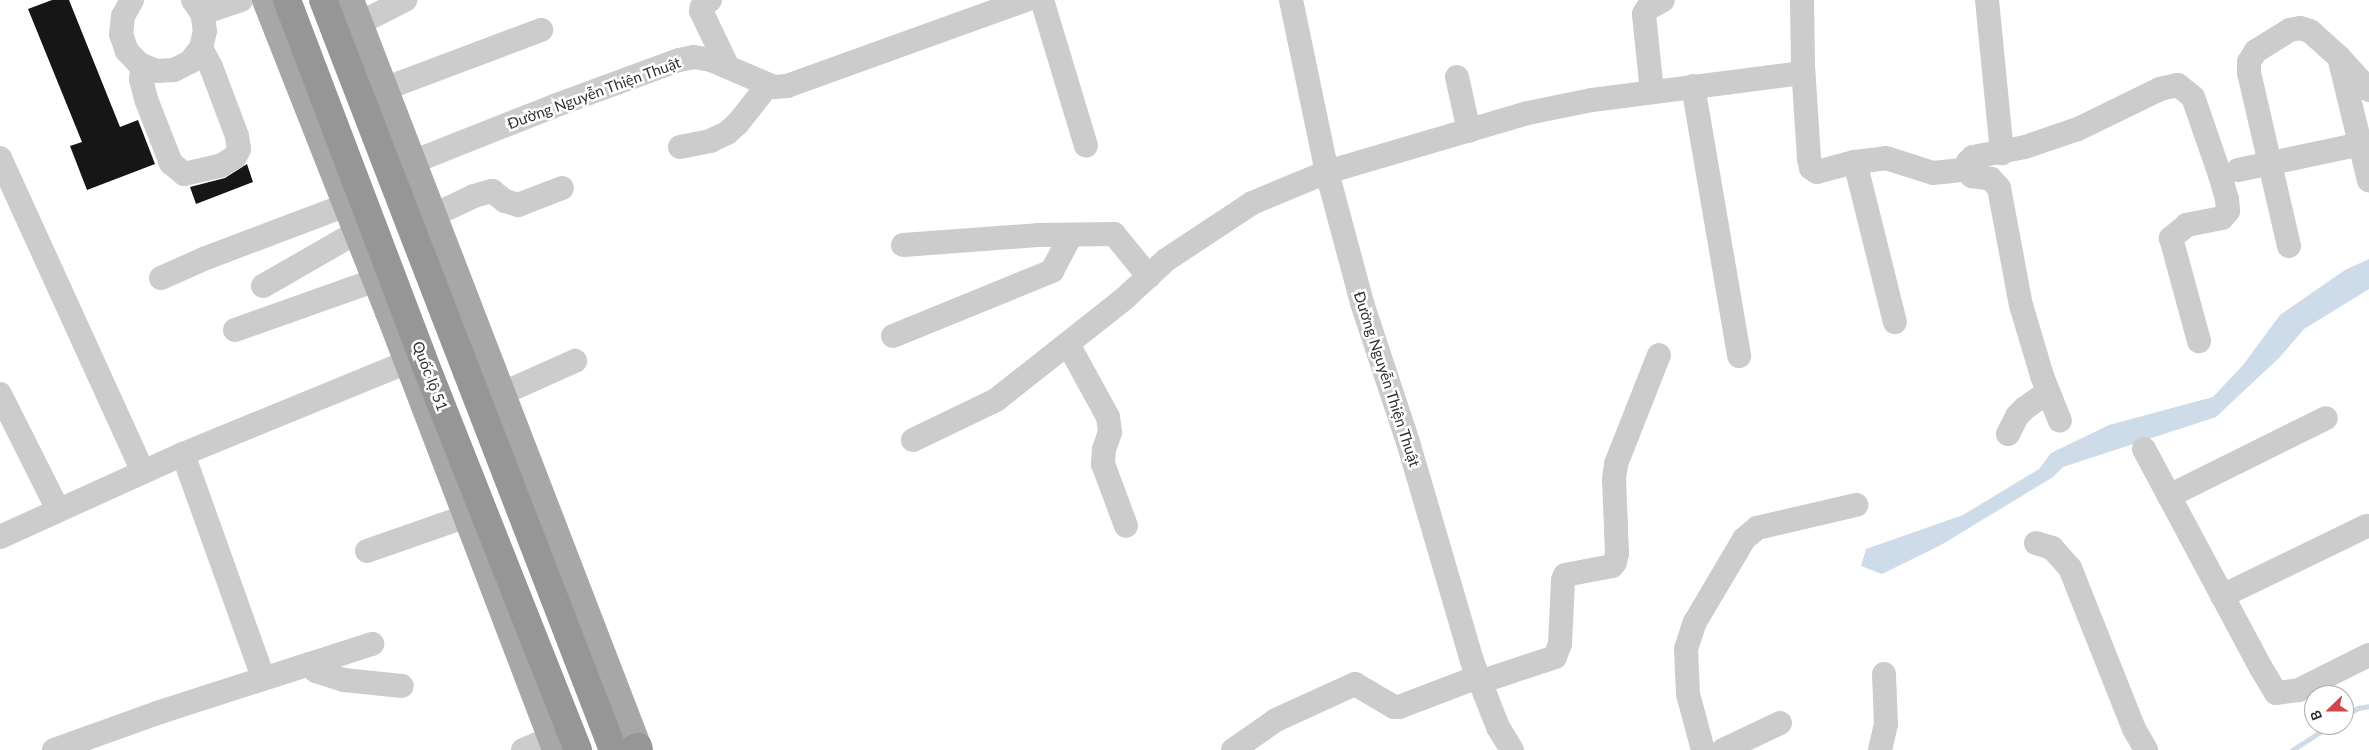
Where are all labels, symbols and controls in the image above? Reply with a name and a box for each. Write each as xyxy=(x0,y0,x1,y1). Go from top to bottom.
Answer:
street label: Đường Nguyễn Thiện Thuật xyxy=(504,53,684,133)
street label: Đường Nguyễn Thiện Thuật xyxy=(1350,289,1424,469)
street label: Quốc lộ 51 xyxy=(409,339,451,413)
north arrow xyxy=(2304,685,2354,735)
text: B xyxy=(2306,708,2325,723)

